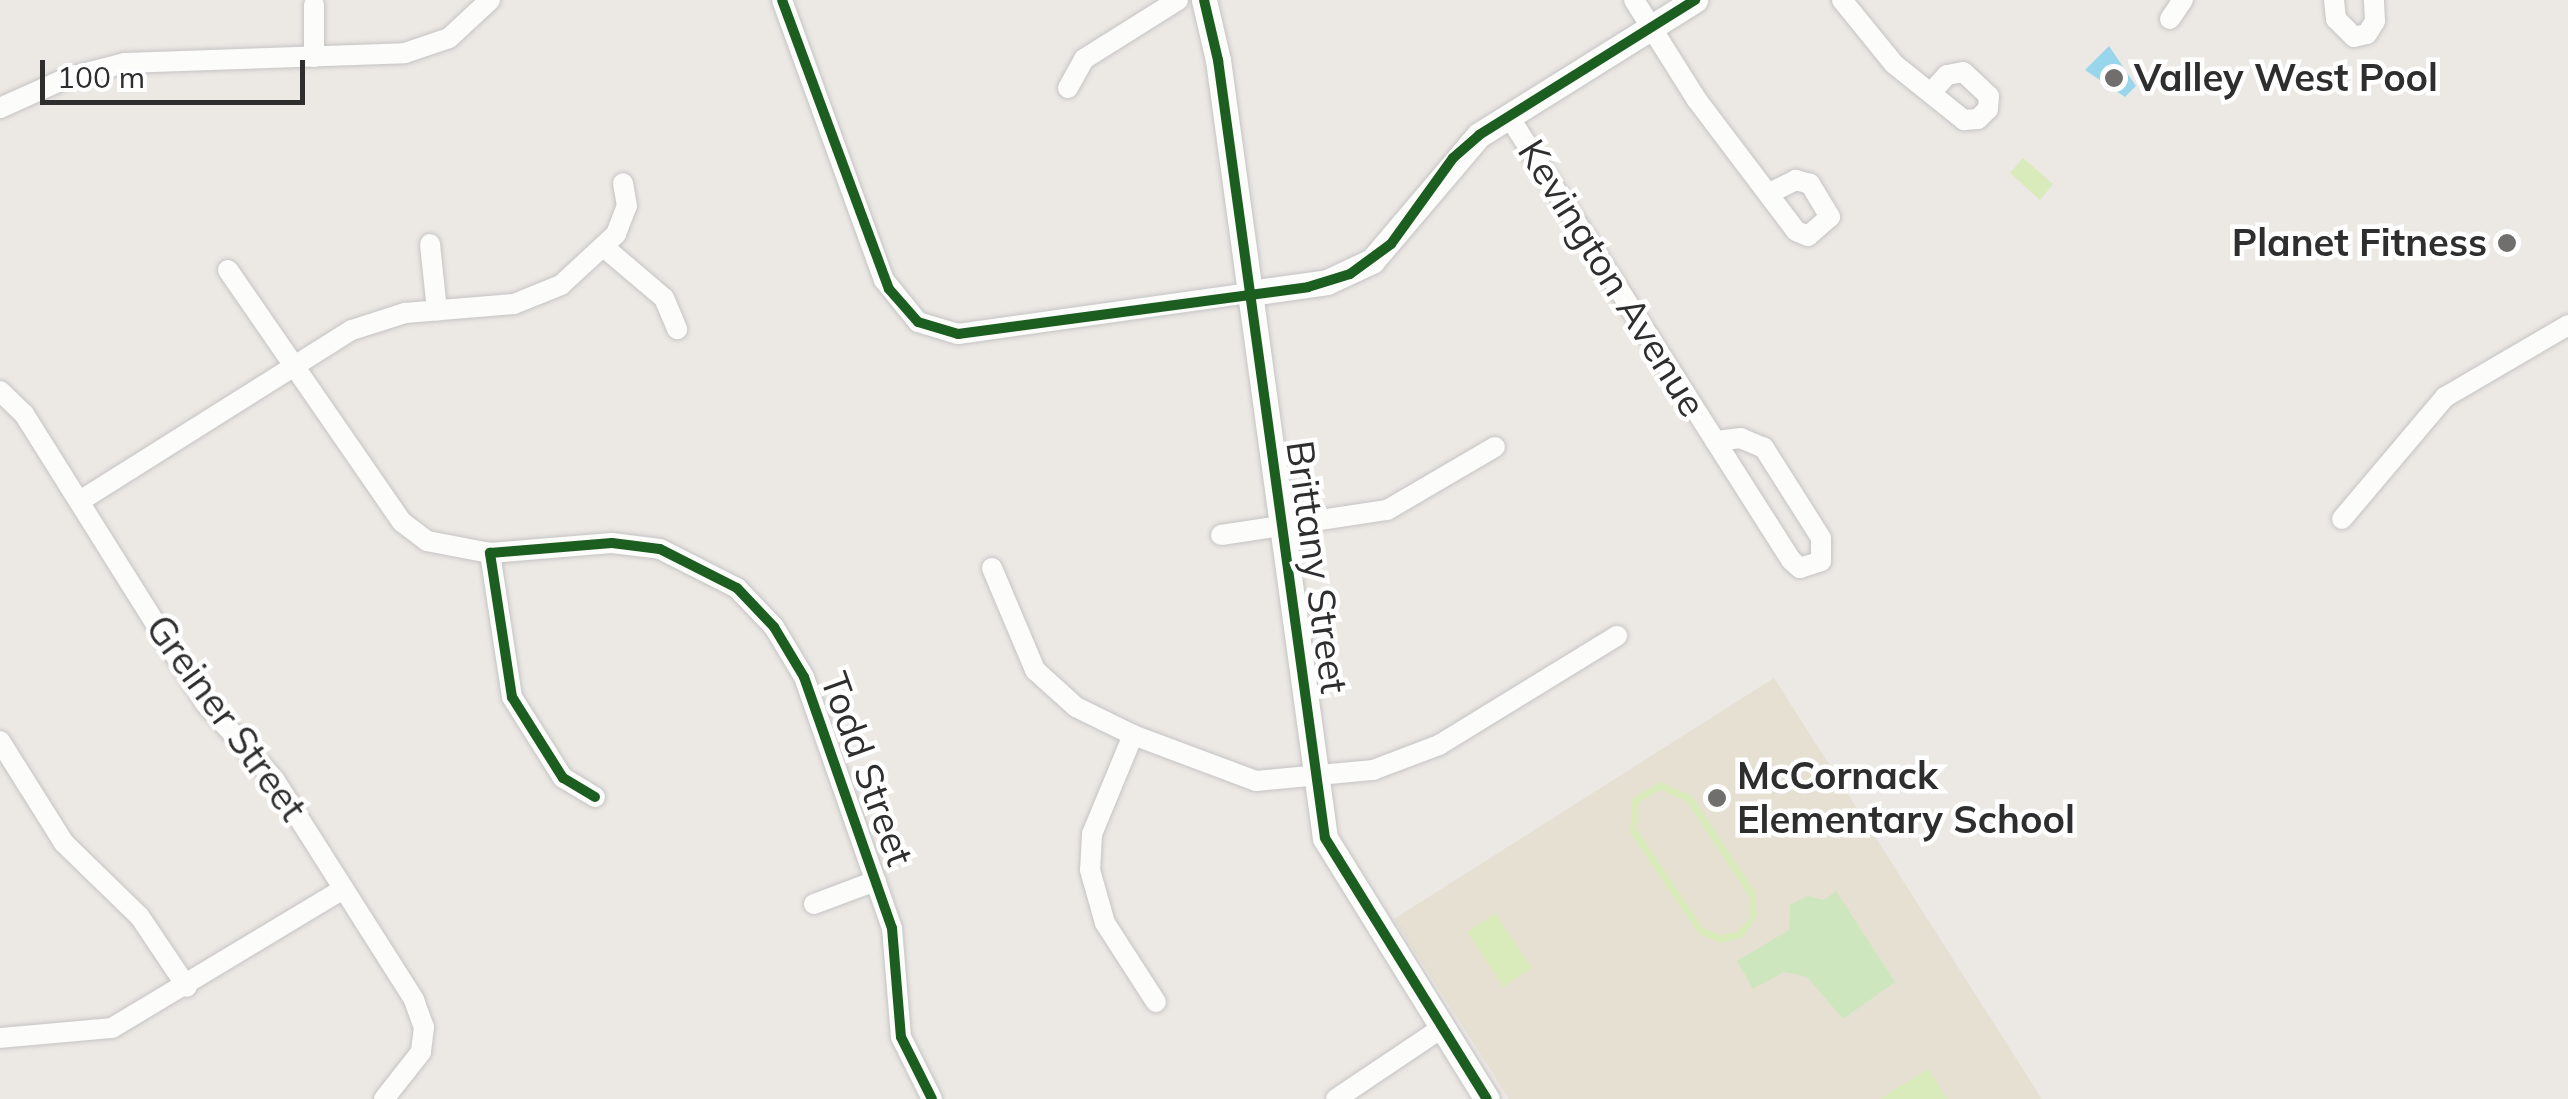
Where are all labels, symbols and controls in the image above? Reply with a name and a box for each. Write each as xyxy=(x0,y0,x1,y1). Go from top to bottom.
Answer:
scale bar xyxy=(45,40,310,102)
place label: Valley West Pool xyxy=(2134,55,2438,101)
text: 100 m xyxy=(57,58,145,96)
marker: Valley West Pool xyxy=(2103,67,2125,89)
street label: Kevington Avenue xyxy=(1508,131,1716,425)
place label: Planet Fitness xyxy=(2232,220,2487,266)
marker: Planet Fitness xyxy=(2496,232,2518,254)
street label: Brittany Street xyxy=(1277,438,1357,696)
street label: Greiner Street xyxy=(136,606,316,830)
street label: Todd Street xyxy=(811,666,923,872)
place label: McCornack Elementary School xyxy=(1737,753,2075,842)
marker: McCornack Elementary School xyxy=(1706,787,1728,809)

